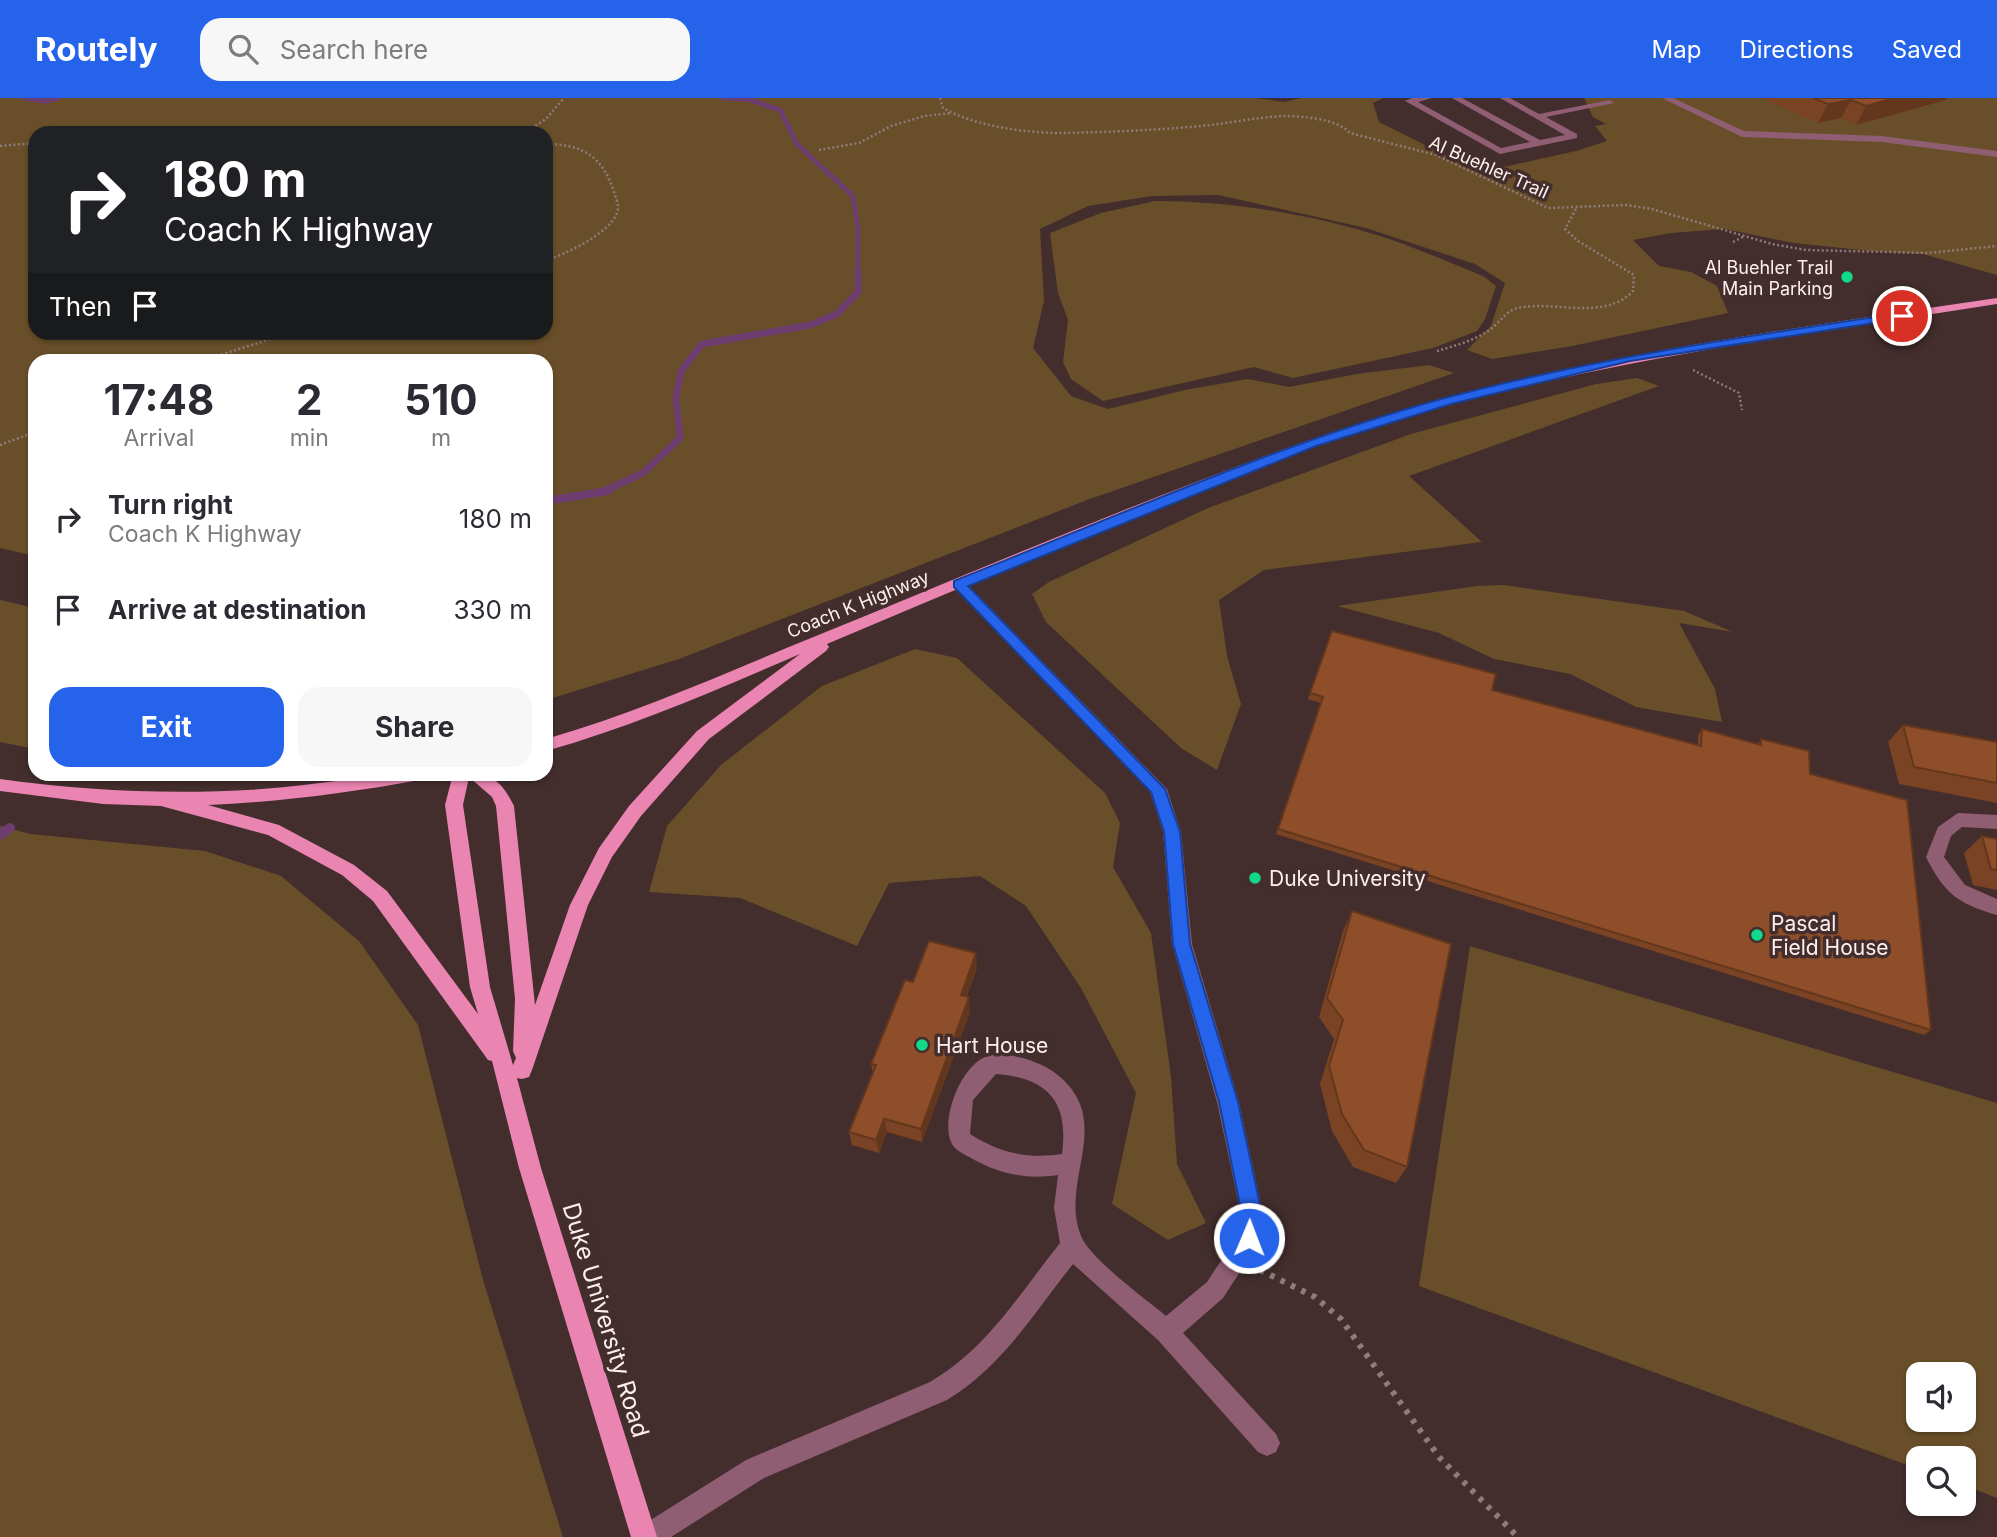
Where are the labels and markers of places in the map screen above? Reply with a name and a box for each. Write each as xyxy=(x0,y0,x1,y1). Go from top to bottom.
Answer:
place label: Al Buehler Trail Main Parking xyxy=(1705,257,1833,299)
marker: Al Buehler Trail Main Parking xyxy=(1839,269,1855,285)
pin xyxy=(1872,286,1932,346)
place label: Duke University xyxy=(1269,866,1426,891)
marker: Duke University xyxy=(1247,870,1263,886)
place label: Pascal Field House xyxy=(1771,911,1889,960)
marker: Pascal Field House xyxy=(1749,927,1765,943)
place label: Hart House xyxy=(936,1033,1048,1058)
marker: Hart House xyxy=(914,1037,930,1053)

